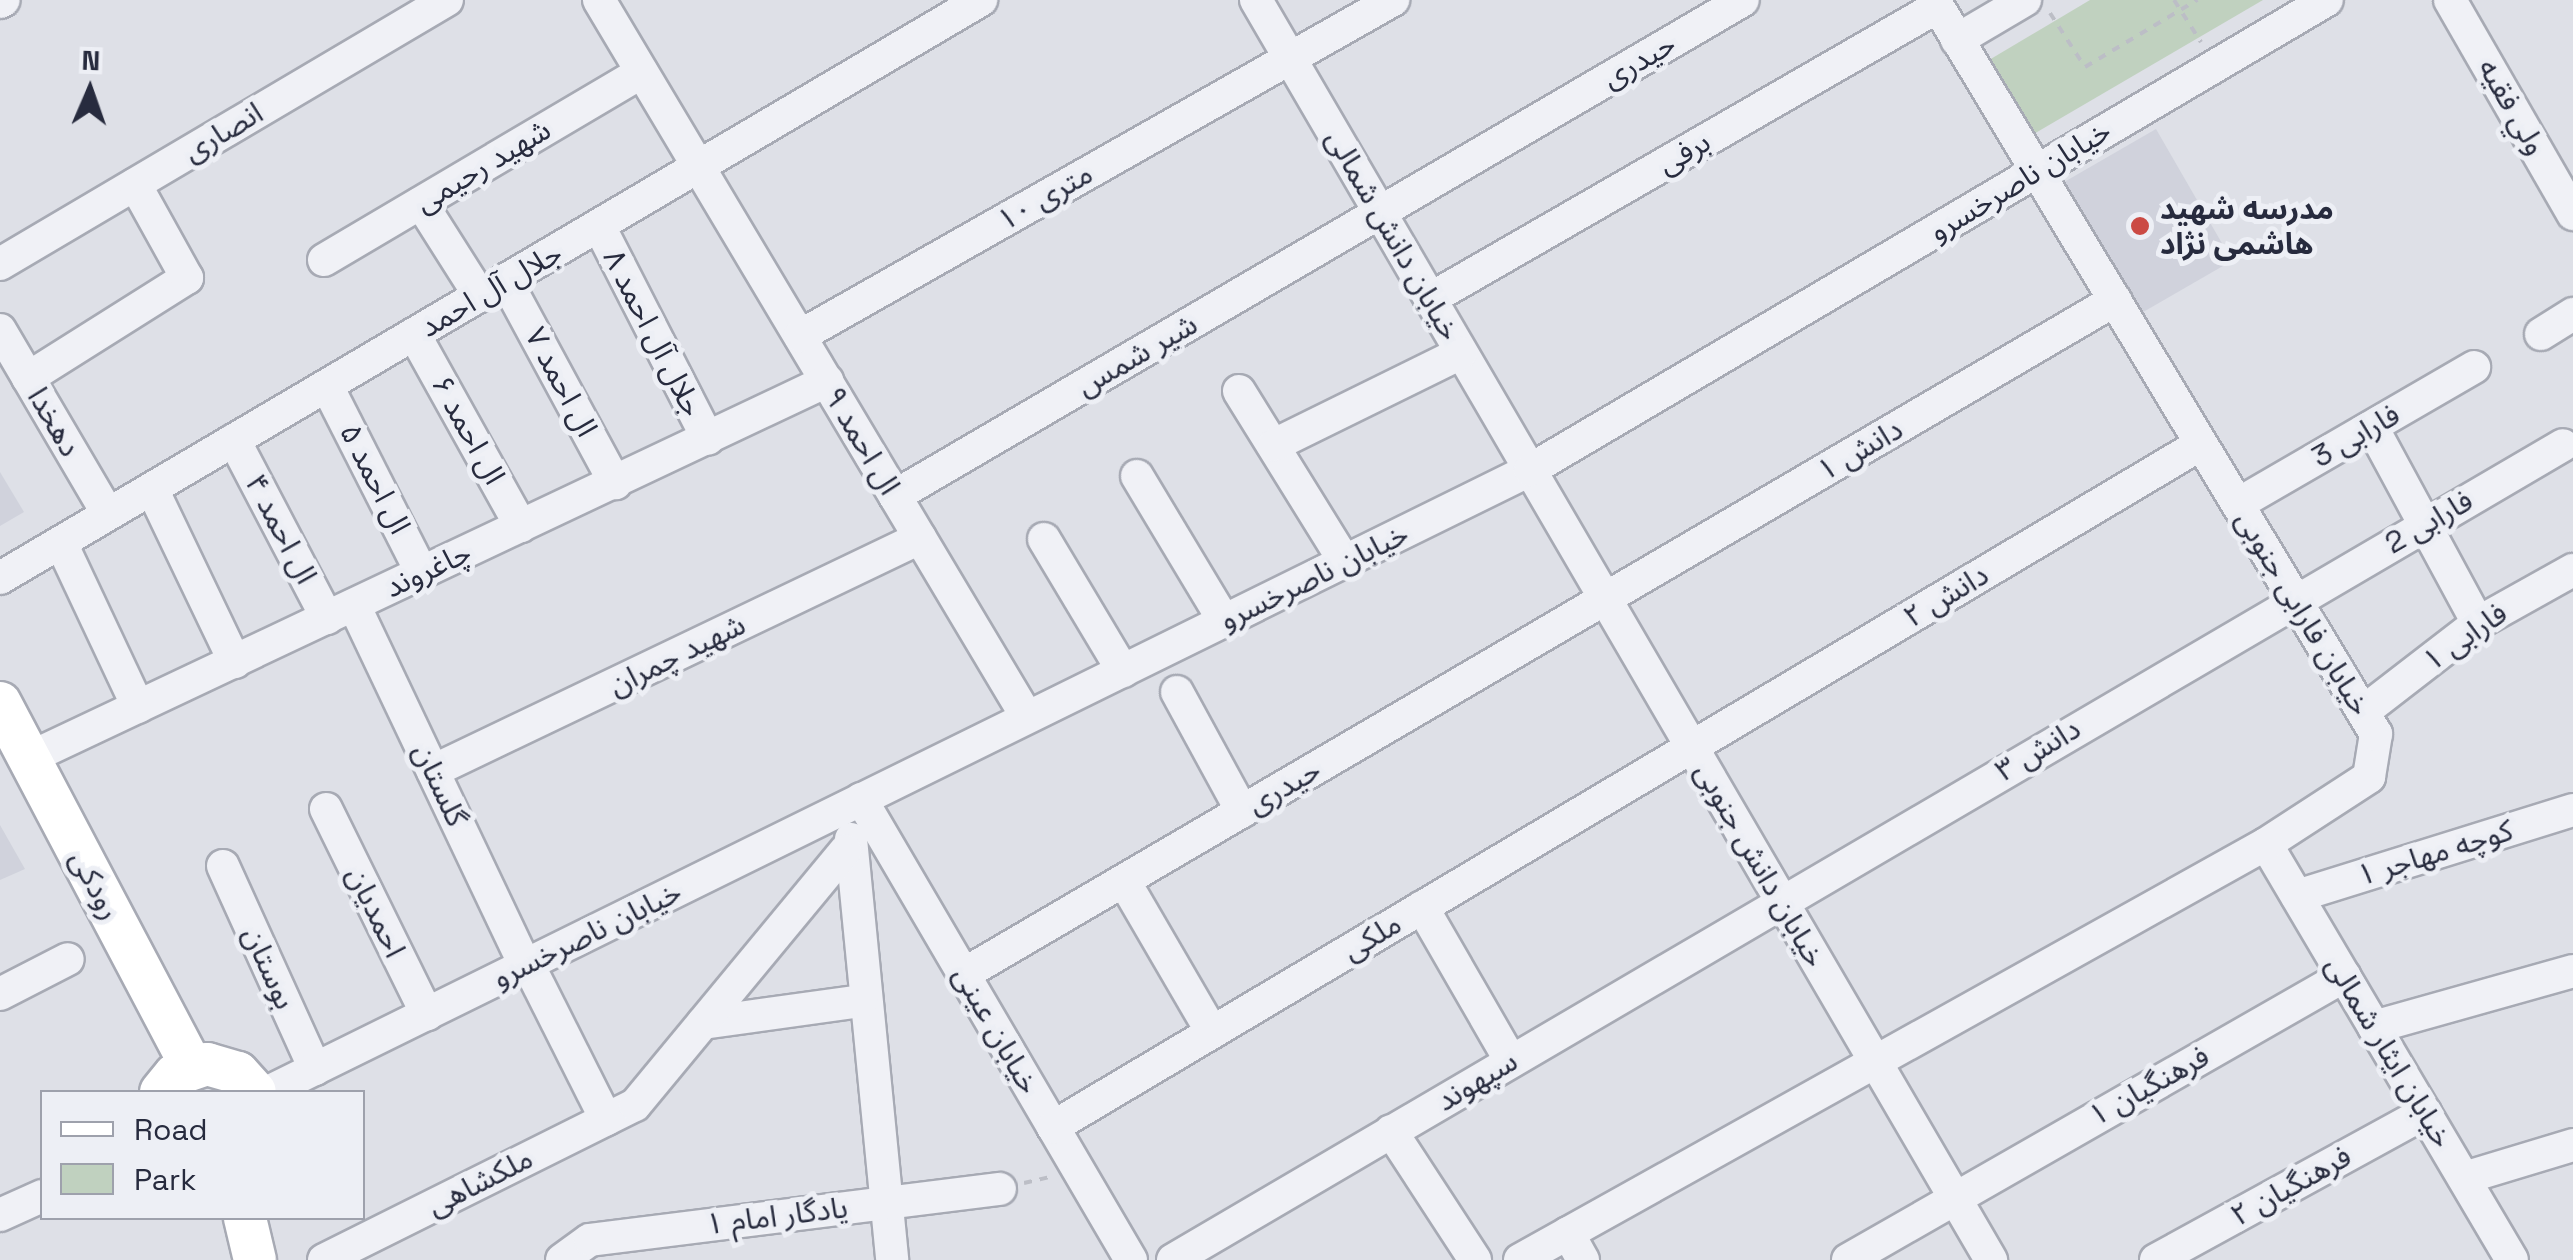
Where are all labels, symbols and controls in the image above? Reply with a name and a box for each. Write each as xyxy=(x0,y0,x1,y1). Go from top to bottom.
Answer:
street label: حیدری xyxy=(1596,26,1682,96)
north arrow xyxy=(40,40,140,140)
text: N xyxy=(81,42,101,78)
street label: ولي فقيه xyxy=(2470,53,2554,161)
street label: انصاری xyxy=(177,94,269,170)
street label: شهید رحیمی xyxy=(409,112,557,220)
street label: خیابان ناصرخسرو xyxy=(1923,113,2117,249)
street label: خیابان دانش شمالی xyxy=(1318,123,1468,347)
street label: برفی xyxy=(1651,124,1717,182)
street label: ۱۰ متری xyxy=(991,155,1099,239)
place label: مدرسه شهید ه‍اشمی نژاد xyxy=(2160,191,2334,262)
marker: مدرسه شهید ه‍اشمی نژاد xyxy=(2129,215,2151,237)
street label: جلال آل احمد xyxy=(414,235,568,345)
street label: جلال آل احمد ۸ xyxy=(595,243,711,423)
street label: شیر شمس xyxy=(1070,306,1204,404)
street label: ال احمد ۷ xyxy=(517,321,605,443)
street label: ال احمد ۶ xyxy=(423,369,513,491)
street label: دهخدا xyxy=(20,381,88,463)
street label: ال احمد ۹ xyxy=(816,381,908,501)
street label: فارابی 3 xyxy=(2306,397,2406,475)
street label: دانش ۱ xyxy=(1811,411,1909,489)
street label: ال احمد ۵ xyxy=(332,418,418,540)
street label: ال احمد ۴ xyxy=(237,468,325,590)
street label: فارابی 2 xyxy=(2379,483,2479,561)
street label: خیابان فارابی جنوبی xyxy=(2228,504,2378,722)
street label: خیابان ناصرخسرو xyxy=(1214,516,1414,638)
street label: چاغروند xyxy=(379,534,477,606)
street label: دانش ۲ xyxy=(1897,557,1995,635)
street label: فارابی ۱ xyxy=(2416,595,2514,679)
street label: شهید چمران xyxy=(603,607,751,703)
street label: دانش ۳ xyxy=(1989,711,2087,789)
street label: گلستان xyxy=(405,738,475,832)
street label: حیدری xyxy=(1241,752,1327,822)
street label: خیابان دانش جنوبی xyxy=(1687,756,1833,974)
street label: کوچه مهاجر ۱ xyxy=(2353,812,2517,894)
street label: رودکی xyxy=(62,844,128,926)
street label: احمدیان xyxy=(339,861,413,963)
street label: خیابان ناصرخسرو xyxy=(487,874,687,996)
street label: ملکی xyxy=(1336,906,1408,968)
street label: بوستان xyxy=(235,921,303,1015)
street label: خیابان ایثار شمالی xyxy=(2318,950,2460,1154)
street label: خیابان عینی xyxy=(945,960,1047,1100)
street label: فرهنگیان ۱ xyxy=(2082,1038,2216,1134)
street label: سپهوند xyxy=(1430,1043,1524,1119)
legend xyxy=(40,1090,365,1220)
text: Road xyxy=(134,1110,208,1149)
street label: فرهنگیان ۲ xyxy=(2224,1138,2358,1234)
street label: ملکشاهی xyxy=(421,1140,539,1224)
text: Park xyxy=(134,1160,196,1199)
street label: یادگار امام ۱ xyxy=(704,1189,850,1243)

